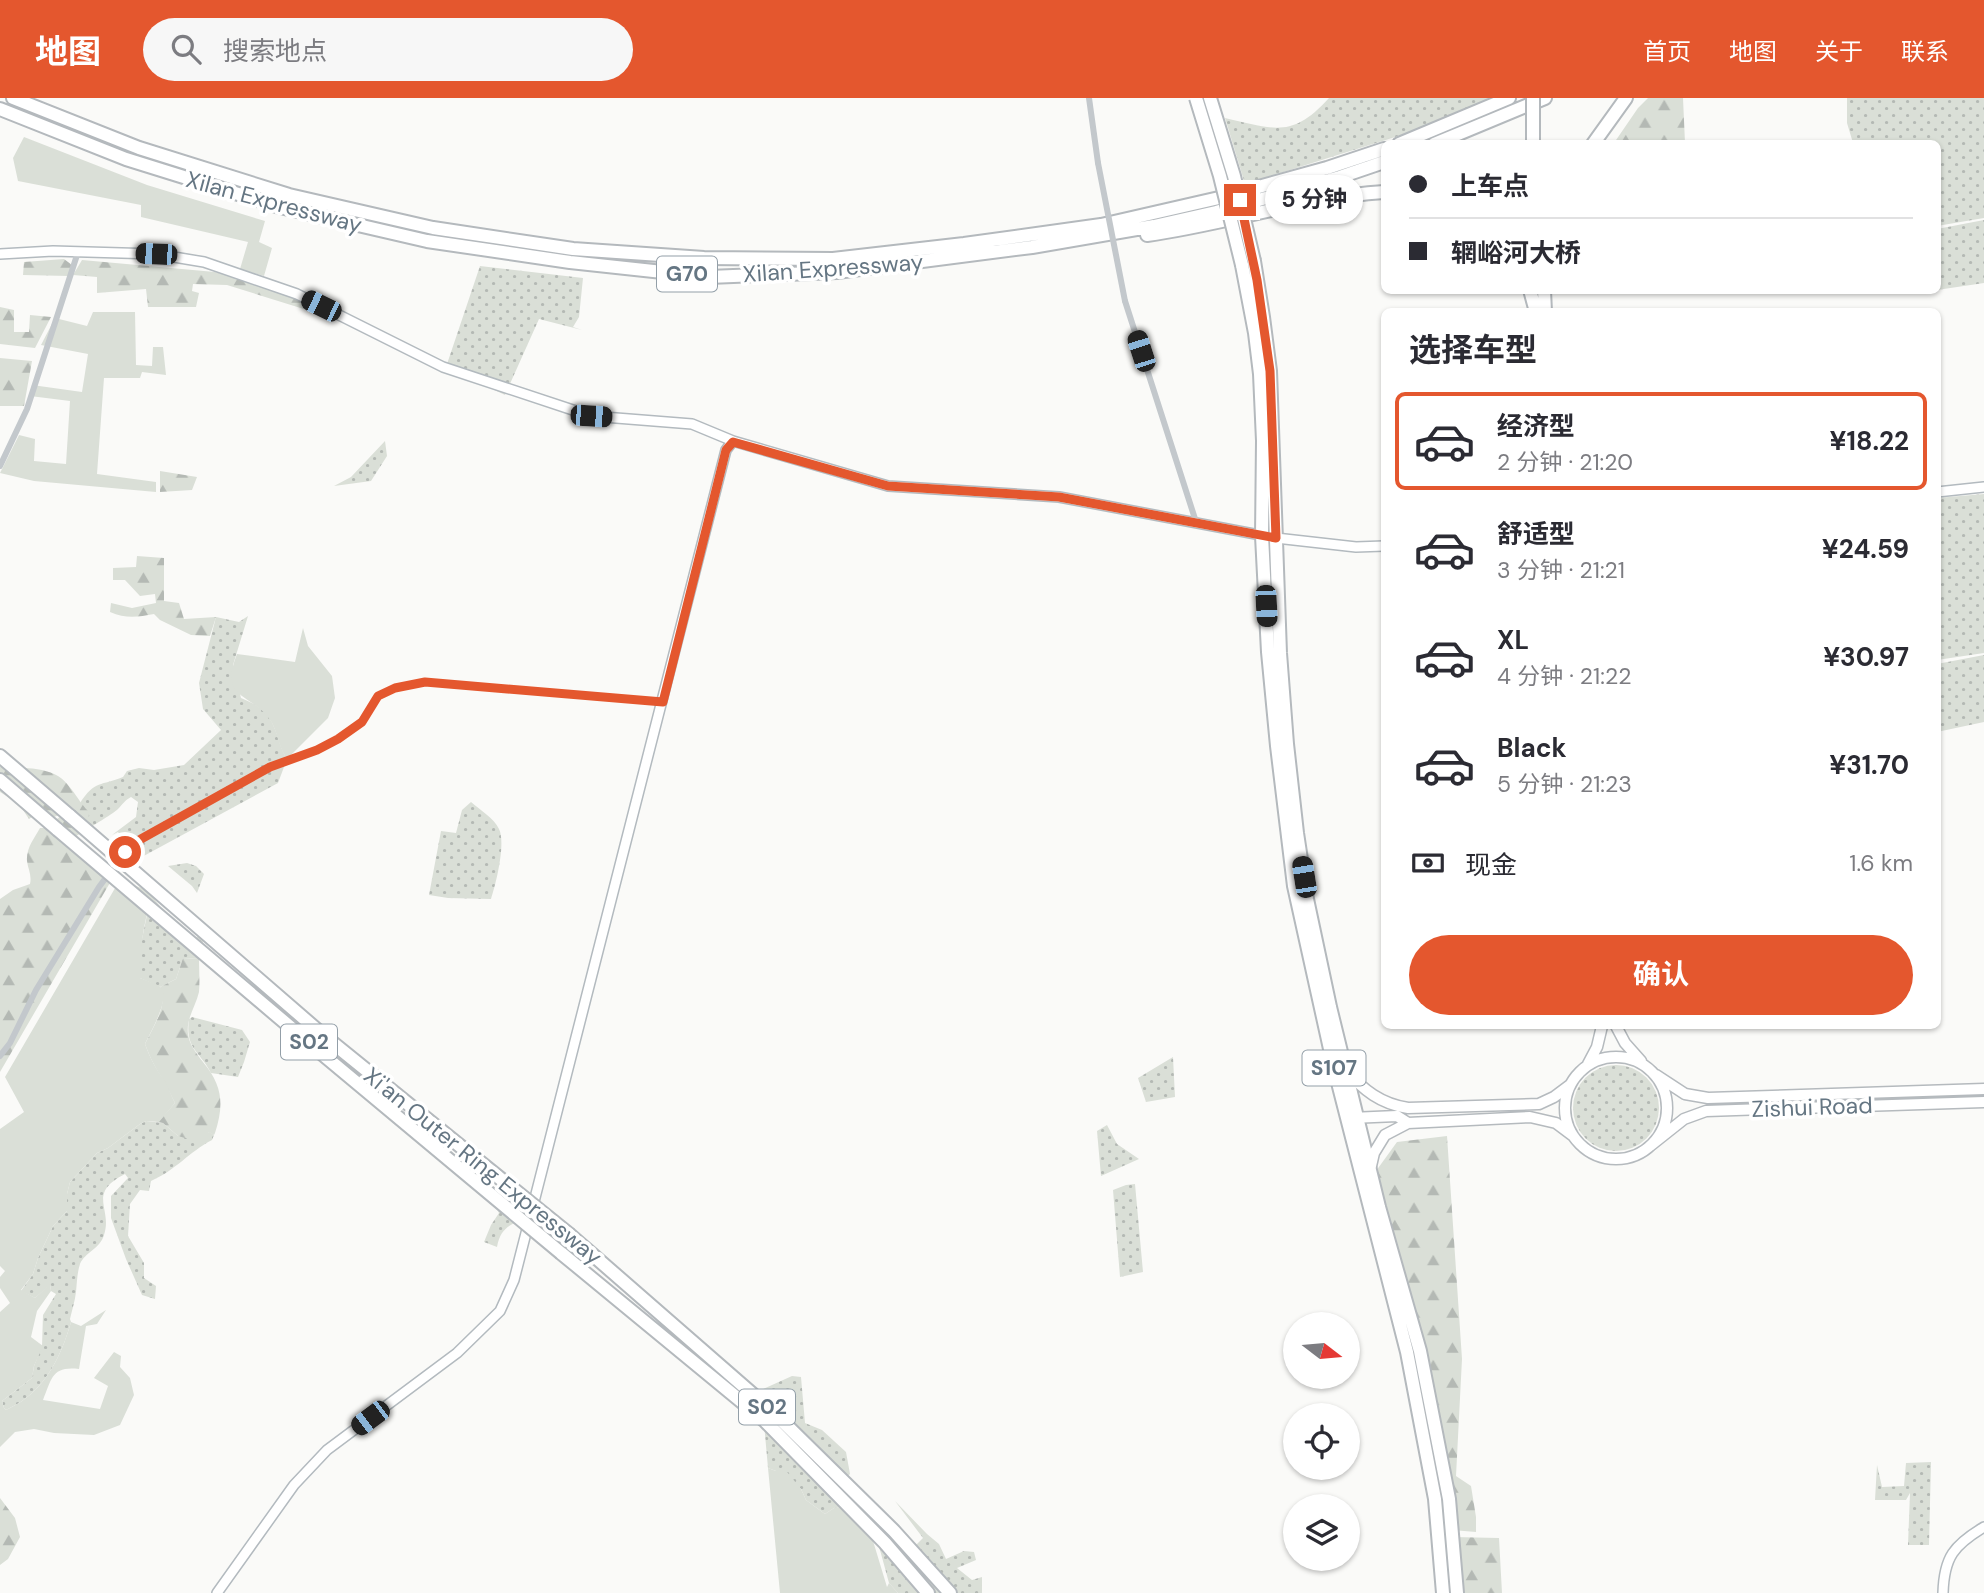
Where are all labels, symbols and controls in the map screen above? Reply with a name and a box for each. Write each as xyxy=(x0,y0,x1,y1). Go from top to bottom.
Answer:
search box xyxy=(143,18,633,81)
text: 地图 xyxy=(35,30,101,73)
icon: search xyxy=(167,30,205,68)
text: 搜索地点 xyxy=(223,34,327,68)
text: 首页 xyxy=(1643,36,1691,67)
text: 地图 xyxy=(1729,36,1777,67)
text: 关于 xyxy=(1815,36,1863,67)
text: 联系 xyxy=(1901,36,1949,67)
street label: Xilan Expressway xyxy=(183,164,366,240)
text: 上车点 xyxy=(1451,169,1529,203)
callout: 5 分钟 xyxy=(1264,176,1362,224)
route end xyxy=(1224,184,1256,216)
text: 5 分钟 xyxy=(1281,184,1347,214)
text: 辋峪河大桥 xyxy=(1451,236,1581,270)
car xyxy=(135,243,178,265)
street label: Xilan Expressway xyxy=(742,247,925,289)
road number: G70 xyxy=(657,256,717,292)
car xyxy=(298,287,345,325)
car xyxy=(1125,328,1158,374)
text: 选择车型 xyxy=(1409,329,1537,371)
car xyxy=(570,404,613,428)
text: 经济型 xyxy=(1497,409,1575,443)
icon: car xyxy=(1413,410,1476,473)
text: ¥18.22 xyxy=(1830,424,1909,458)
text: 2 分钟 · 21:20 xyxy=(1497,447,1633,477)
text: 舒适型 xyxy=(1497,517,1575,551)
icon: car xyxy=(1413,518,1476,581)
text: ¥24.59 xyxy=(1822,532,1909,566)
text: 3 分钟 · 21:21 xyxy=(1497,555,1625,585)
car xyxy=(1255,584,1278,628)
text: XL xyxy=(1497,623,1529,657)
icon: car xyxy=(1413,626,1476,689)
text: ¥30.97 xyxy=(1823,640,1909,674)
text: 4 分钟 · 21:22 xyxy=(1497,661,1631,691)
text: Black xyxy=(1497,731,1567,765)
icon: car xyxy=(1413,734,1476,797)
text: ¥31.70 xyxy=(1829,748,1909,782)
text: 5 分钟 · 21:23 xyxy=(1497,769,1632,799)
route start xyxy=(109,836,141,868)
icon: cash xyxy=(1409,844,1447,882)
text: 现金 xyxy=(1465,848,1517,882)
text: 1.6 km xyxy=(1849,848,1913,878)
car xyxy=(1291,855,1318,899)
button: 确认 xyxy=(1409,935,1913,1015)
road number: S02 xyxy=(281,1024,337,1060)
road number: S107 xyxy=(1302,1051,1366,1086)
street label: Xi'an Outer Ring Expressway xyxy=(358,1060,609,1272)
street label: Zishui Road xyxy=(1751,1090,1873,1124)
north arrow xyxy=(1283,1312,1360,1390)
map controls xyxy=(1283,1312,1360,1571)
road number: S02 xyxy=(739,1390,795,1424)
car xyxy=(347,1397,394,1439)
button: locate xyxy=(1283,1403,1360,1480)
button: layers xyxy=(1283,1494,1360,1571)

